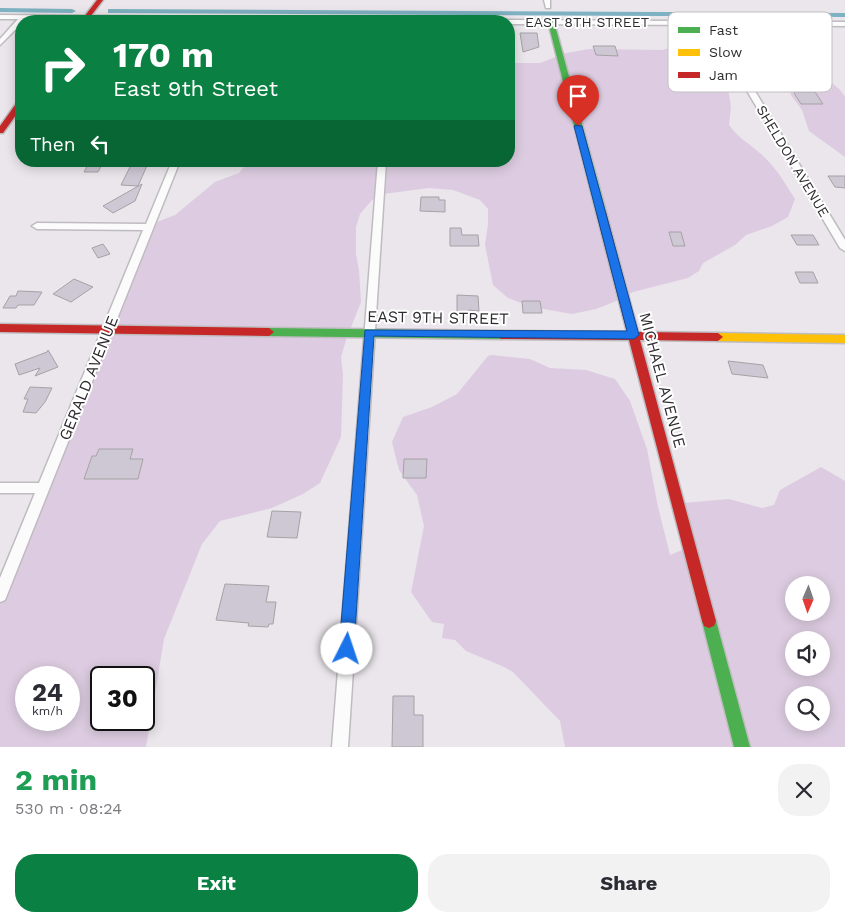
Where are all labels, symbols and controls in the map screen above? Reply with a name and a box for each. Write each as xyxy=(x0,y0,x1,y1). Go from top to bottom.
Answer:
legend xyxy=(668,12,832,92)
street label: EAST 8TH STREET xyxy=(525,14,650,30)
text: Fast xyxy=(709,22,738,38)
text: 170 m xyxy=(113,34,214,76)
icon: right xyxy=(30,35,95,100)
text: Slow xyxy=(709,44,742,60)
text: Jam xyxy=(709,67,738,83)
pin xyxy=(557,75,599,126)
text: East 9th Street xyxy=(113,76,278,101)
icon: arrive xyxy=(564,82,592,110)
street label: SHELDON AVENUE xyxy=(753,102,833,220)
icon: left xyxy=(86,130,114,158)
text: Then xyxy=(30,133,76,156)
street label: EAST 9TH STREET xyxy=(367,307,509,328)
street label: MICHAEL AVENUE xyxy=(635,310,690,450)
street label: GERALD AVENUE xyxy=(55,313,122,443)
north arrow xyxy=(785,576,830,621)
map controls xyxy=(785,576,830,731)
position arrow xyxy=(320,622,372,674)
button: sound xyxy=(785,631,830,676)
speed limit sign: 30 xyxy=(90,666,155,731)
text: 24 xyxy=(32,678,63,707)
button: search xyxy=(785,686,830,731)
text: km/h xyxy=(32,704,63,718)
text: 2 min xyxy=(15,762,97,797)
button: close xyxy=(778,764,830,816)
text: 530 m · 08:24 xyxy=(15,799,122,818)
button: Exit xyxy=(15,854,418,912)
button: Share xyxy=(428,854,830,912)

